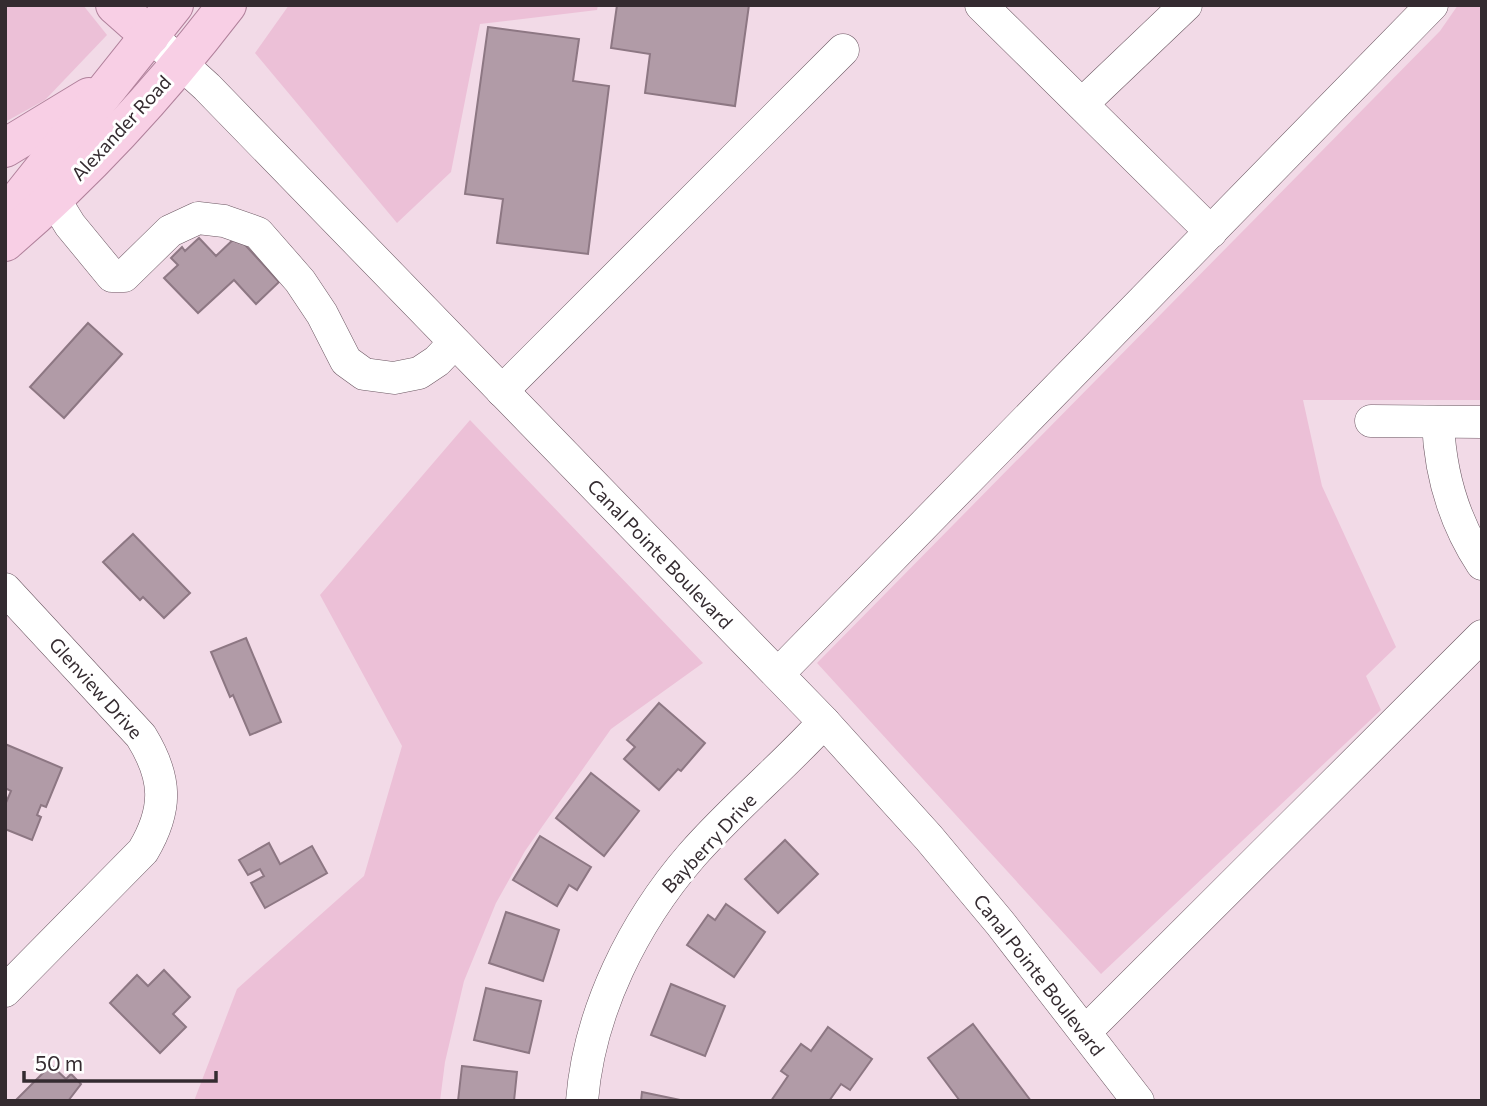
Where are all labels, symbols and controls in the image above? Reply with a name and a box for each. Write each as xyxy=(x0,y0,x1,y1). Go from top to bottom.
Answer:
street label: Alexander Road xyxy=(66,70,175,185)
street label: Canal Pointe Boulevard xyxy=(583,474,738,633)
street label: Glenview Drive xyxy=(45,632,148,743)
street label: Bayberry Drive xyxy=(657,788,761,897)
street label: Canal Pointe Boulevard xyxy=(969,889,1110,1060)
scale bar xyxy=(24,1040,217,1084)
text: 50 m xyxy=(35,1050,83,1075)

